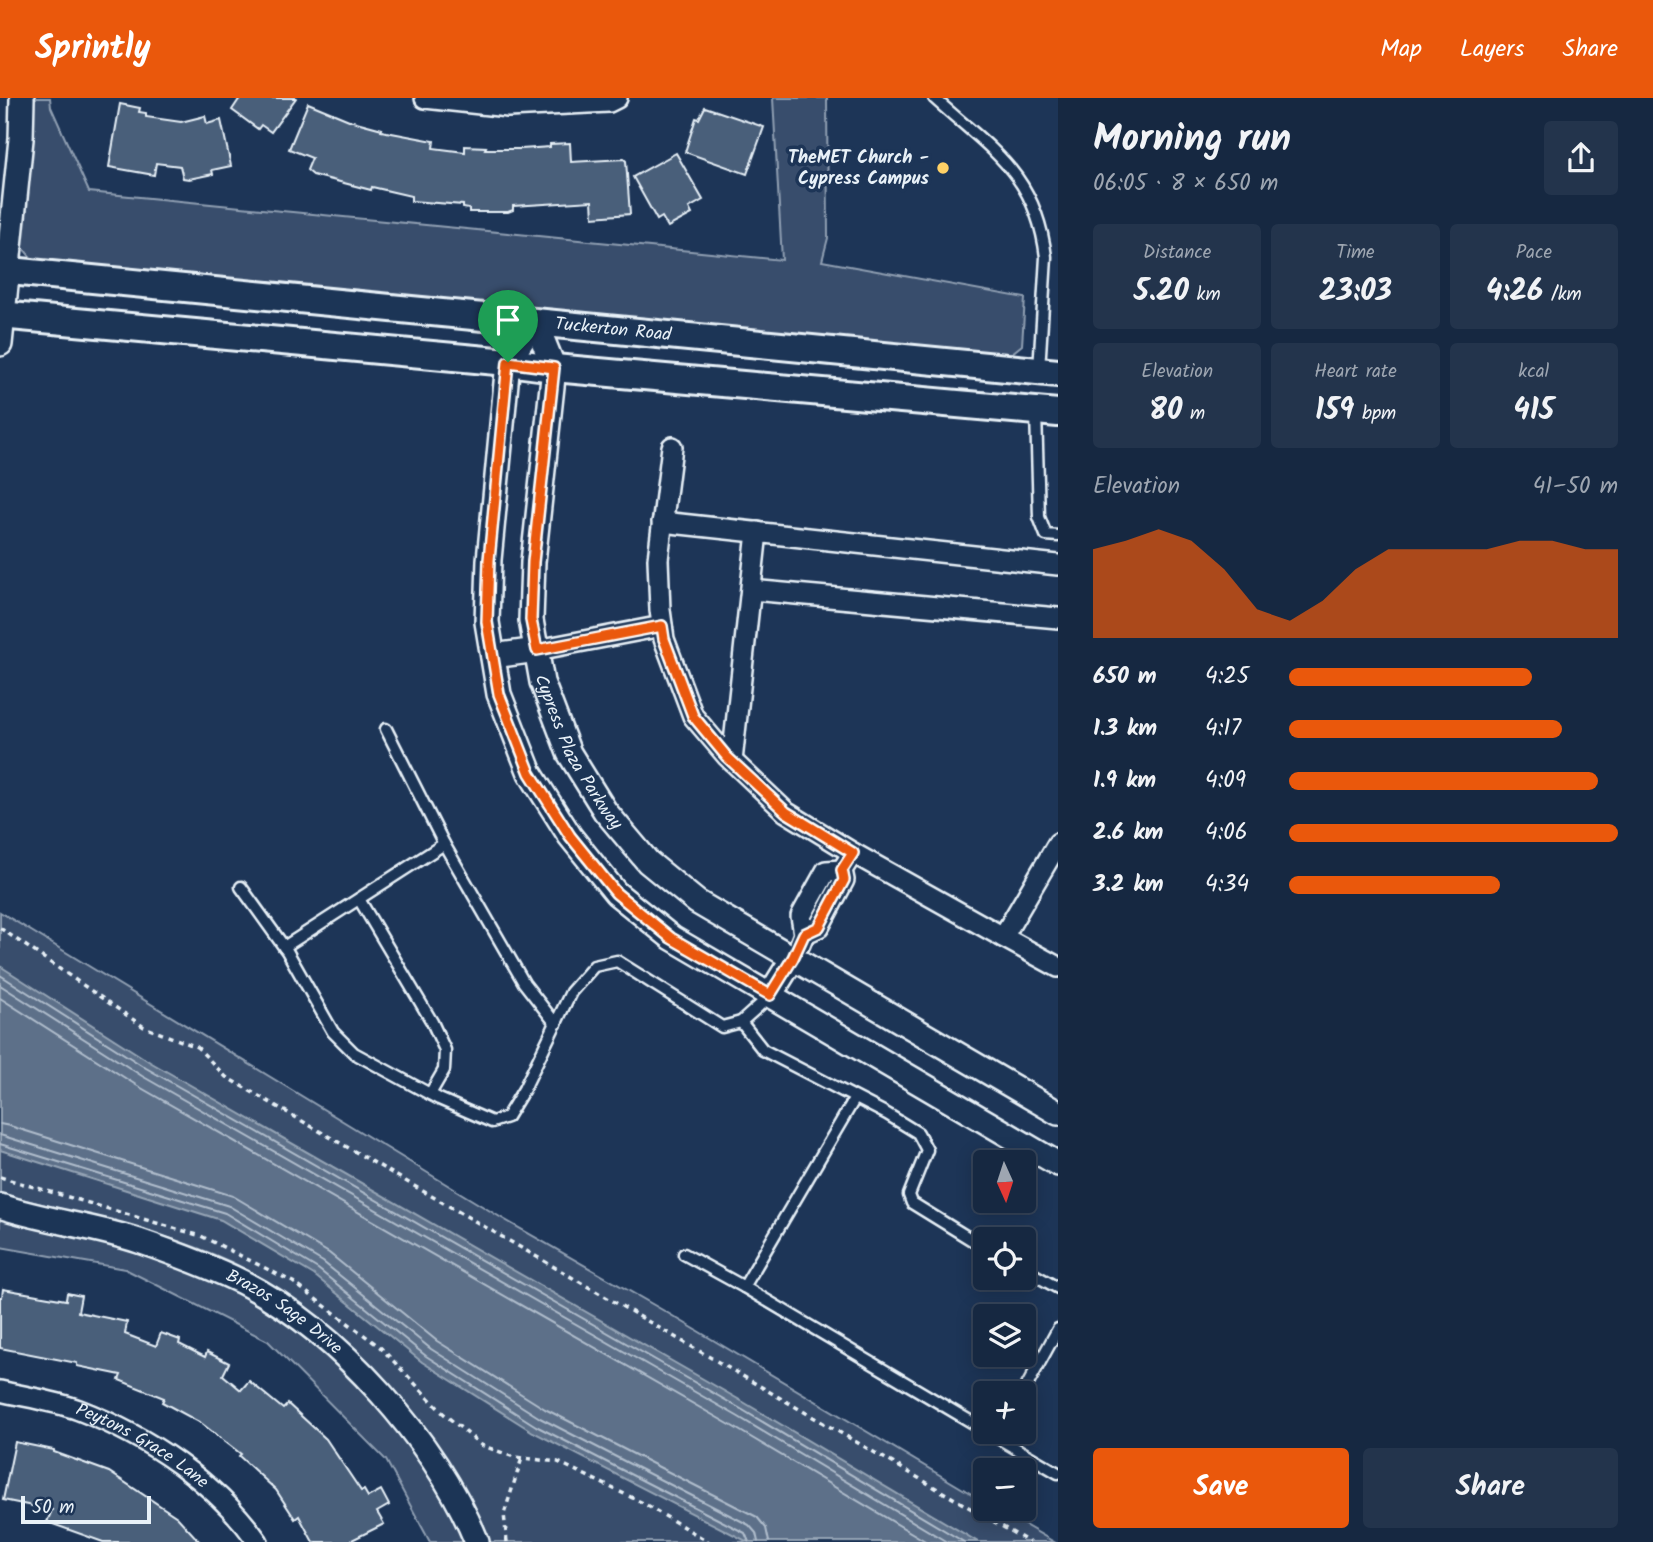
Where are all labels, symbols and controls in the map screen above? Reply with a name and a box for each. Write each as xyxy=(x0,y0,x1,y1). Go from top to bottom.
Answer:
text: Sprintly xyxy=(35,23,151,76)
text: Map xyxy=(1380,30,1422,69)
text: Layers xyxy=(1460,30,1524,69)
text: Share xyxy=(1562,30,1618,69)
text: Morning run xyxy=(1093,110,1291,170)
button: share xyxy=(1544,121,1618,195)
place label: TheMET Church - Cypress Campus xyxy=(788,144,930,194)
marker: TheMET Church - Cypress Campus xyxy=(935,160,951,176)
text: 06:05 · 8 × 650 m xyxy=(1093,166,1278,202)
text: Distance xyxy=(1143,238,1211,268)
text: Time xyxy=(1336,238,1375,268)
text: Pace xyxy=(1516,238,1552,268)
text: 5.20 xyxy=(1134,268,1189,316)
text: 23:03 xyxy=(1319,268,1392,316)
text: 4:26 xyxy=(1486,268,1543,316)
text: km xyxy=(1189,280,1221,310)
text: /km xyxy=(1543,280,1582,310)
pin xyxy=(478,290,538,362)
icon: arrive xyxy=(489,301,527,339)
street label: Tuckerton Road xyxy=(554,310,674,350)
text: Elevation xyxy=(1141,357,1213,387)
text: Heart rate xyxy=(1314,357,1397,387)
text: kcal xyxy=(1518,357,1549,387)
text: 80 xyxy=(1149,387,1182,435)
text: 159 xyxy=(1315,387,1354,435)
text: 415 xyxy=(1514,387,1554,435)
text: m xyxy=(1182,399,1205,429)
text: bpm xyxy=(1354,399,1396,429)
text: Elevation xyxy=(1093,469,1180,505)
text: 41–50 m xyxy=(1533,469,1618,505)
text: 650 m xyxy=(1093,659,1157,695)
text: 4:25 xyxy=(1205,659,1249,695)
street label: Cypress Plaza Parkway xyxy=(526,673,630,837)
text: 1.3 km xyxy=(1093,711,1157,747)
text: 4:17 xyxy=(1205,711,1241,747)
text: 1.9 km xyxy=(1093,763,1156,799)
text: 4:09 xyxy=(1205,763,1246,799)
text: 2.6 km xyxy=(1093,815,1163,851)
text: 4:06 xyxy=(1205,815,1248,851)
text: 3.2 km xyxy=(1093,867,1163,903)
text: 4:34 xyxy=(1205,867,1249,903)
north arrow xyxy=(973,1150,1036,1213)
map controls xyxy=(973,1150,1036,1521)
button: locate xyxy=(973,1227,1036,1290)
street label: Brazos Sage Drive xyxy=(221,1262,349,1362)
button: layers xyxy=(973,1304,1036,1367)
button: + xyxy=(973,1381,1036,1444)
street label: Peytons Grace Lane xyxy=(71,1396,215,1496)
button: Save xyxy=(1093,1448,1349,1528)
button: Share xyxy=(1363,1448,1618,1528)
button: − xyxy=(973,1458,1036,1521)
scale bar xyxy=(21,1493,150,1525)
text: 50 m xyxy=(32,1493,74,1523)

